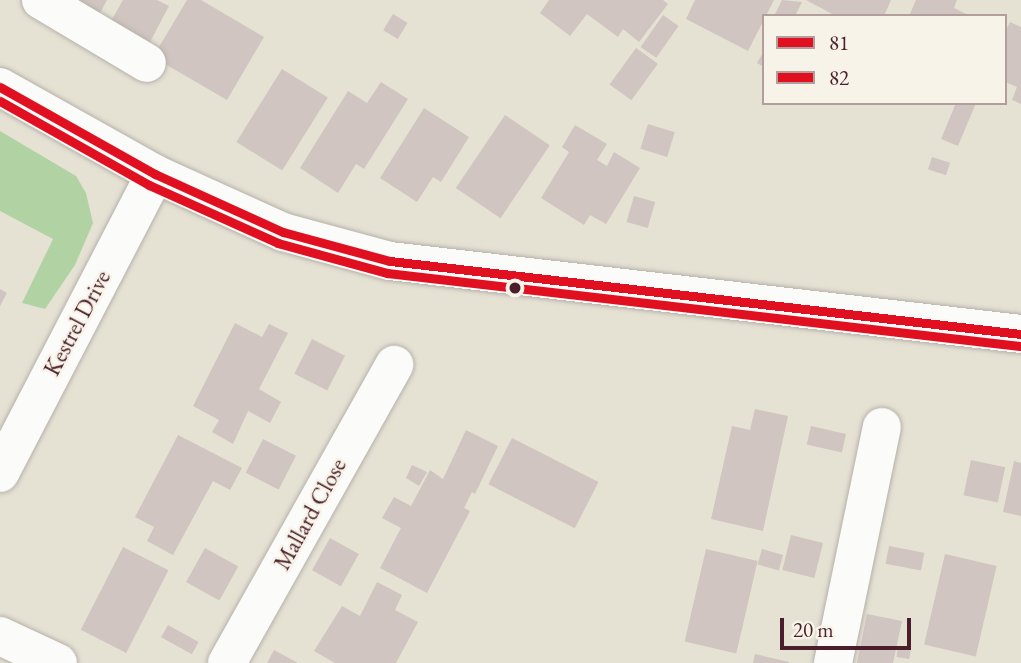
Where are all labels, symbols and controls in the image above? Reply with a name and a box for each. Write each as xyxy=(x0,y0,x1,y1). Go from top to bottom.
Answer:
legend xyxy=(762,14,1007,105)
text: 81 xyxy=(829,29,849,56)
text: 82 xyxy=(829,64,849,91)
street label: Kestrel Drive xyxy=(38,266,116,380)
unlabelled marker xyxy=(508,281,522,295)
street label: Mallard Close xyxy=(268,453,352,575)
scale bar xyxy=(783,604,914,648)
text: 20 m xyxy=(793,616,834,643)

